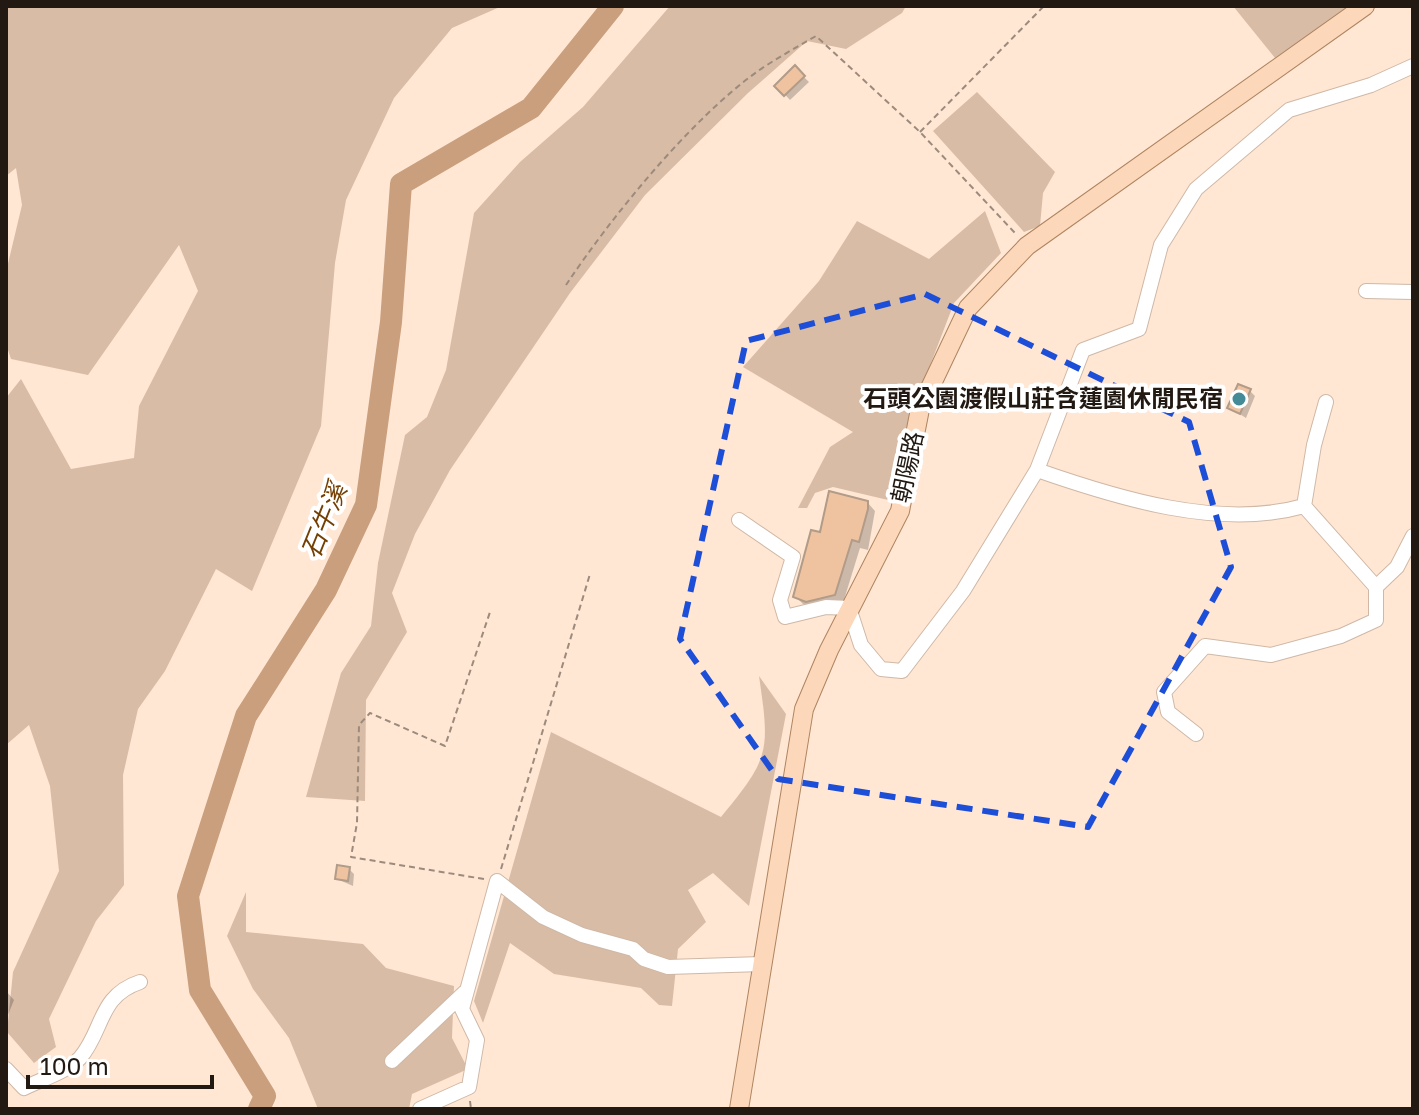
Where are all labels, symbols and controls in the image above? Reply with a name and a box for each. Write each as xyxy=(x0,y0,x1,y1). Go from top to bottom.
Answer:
place label: 石頭公園渡假山莊含蓮園休閒民宿 xyxy=(863,383,1223,412)
marker: 石頭公園渡假山莊含蓮園休閒民宿 xyxy=(1230,390,1248,408)
street label: 朝陽路 xyxy=(885,428,928,505)
water label: 石牛溪 xyxy=(295,475,354,563)
scale bar xyxy=(28,1039,212,1089)
text: 100 m xyxy=(40,1051,109,1080)

